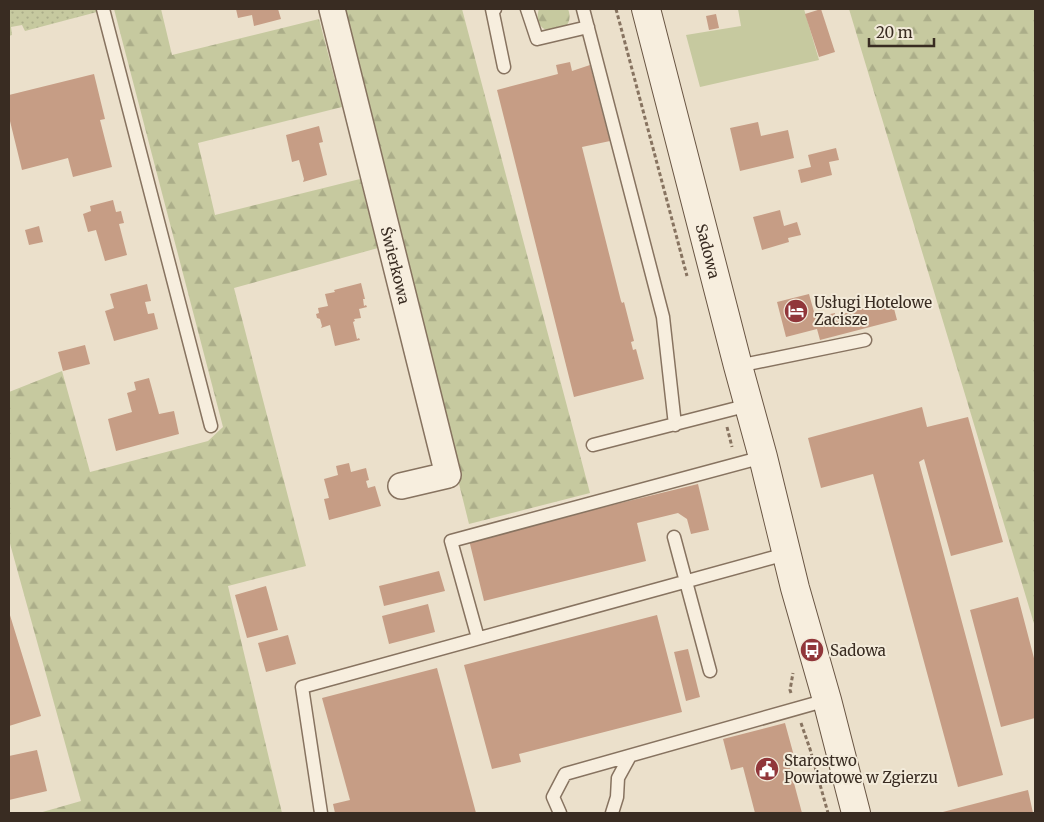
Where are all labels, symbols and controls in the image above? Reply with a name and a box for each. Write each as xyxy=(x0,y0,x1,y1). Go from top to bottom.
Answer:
scale bar xyxy=(869,15,934,47)
text: 20 m xyxy=(876,23,913,42)
street label: Sadowa xyxy=(692,222,725,280)
street label: Świerkowa xyxy=(377,224,415,306)
place label: Usługi Hotelowe Zacisze xyxy=(814,293,932,329)
hotel icon: Usługi Hotelowe Zacisze xyxy=(783,298,809,324)
bus stop icon: Sadowa xyxy=(799,637,825,663)
place label: Sadowa xyxy=(830,641,886,660)
place label: Starostwo Powiatowe w Zgierzu xyxy=(784,751,938,787)
public building icon: Starostwo Powiatowe w Zgierzu xyxy=(754,756,780,782)

